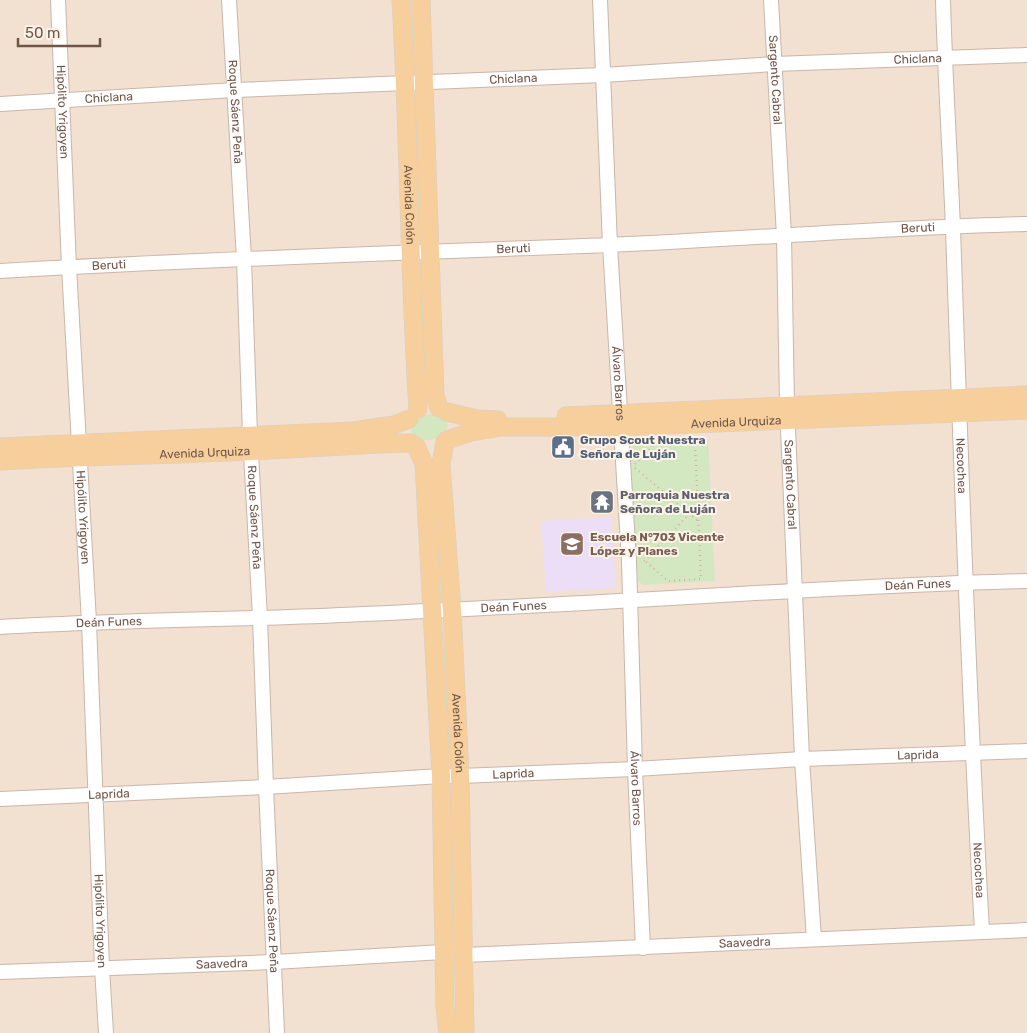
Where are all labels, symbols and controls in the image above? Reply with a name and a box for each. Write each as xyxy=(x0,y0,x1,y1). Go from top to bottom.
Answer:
scale bar xyxy=(18,15,100,47)
text: 50 m xyxy=(25,24,60,42)
street label: Sargento Cabral xyxy=(766,35,785,125)
street label: Chiclana xyxy=(893,51,942,67)
street label: Roque Sáenz Peña xyxy=(225,59,245,164)
street label: Hipólito Yrigoyen xyxy=(54,65,72,159)
street label: Chiclana xyxy=(489,71,538,87)
street label: Chiclana xyxy=(84,89,133,106)
street label: Avenida Colón xyxy=(401,165,417,245)
street label: Beruti xyxy=(901,220,935,236)
street label: Beruti xyxy=(496,241,531,256)
street label: Beruti xyxy=(91,257,126,273)
street label: Álvaro Barros xyxy=(609,346,628,421)
street label: Avenida Urquiza xyxy=(691,413,782,431)
place label: Grupo Scout Nuestra Señora de Luján xyxy=(580,433,706,461)
public building icon: Grupo Scout Nuestra Señora de Luján xyxy=(550,434,576,460)
street label: Necochea xyxy=(953,438,969,494)
street label: Sargento Cabral xyxy=(781,439,799,530)
street label: Avenida Urquiza xyxy=(159,444,250,462)
street label: Roque Sáenz Peña xyxy=(245,465,264,570)
street label: Hipólito Yrigoyen xyxy=(73,470,93,565)
place label: Parroquia Nuestra Señora de Luján xyxy=(620,488,730,516)
temple icon: Parroquia Nuestra Señora de Luján xyxy=(589,489,615,515)
place label: Escuela N°703 Vicente López y Planes xyxy=(590,530,724,558)
school or university icon: Escuela N°703 Vicente López y Planes xyxy=(559,531,585,557)
street label: Deán Funes xyxy=(885,576,951,593)
street label: Deán Funes xyxy=(480,598,547,615)
street label: Deán Funes xyxy=(76,614,142,630)
street label: Avenida Colón xyxy=(449,693,467,773)
street label: Laprida xyxy=(897,747,939,763)
street label: Álvaro Barros xyxy=(627,750,645,826)
street label: Laprida xyxy=(492,766,534,782)
street label: Laprida xyxy=(88,786,130,802)
street label: Necochea xyxy=(970,842,987,899)
street label: Roque Sáenz Peña xyxy=(263,869,281,973)
street label: Hipólito Yrigoyen xyxy=(91,874,109,968)
street label: Saavedra xyxy=(718,934,771,951)
street label: Saavedra xyxy=(196,956,248,972)

